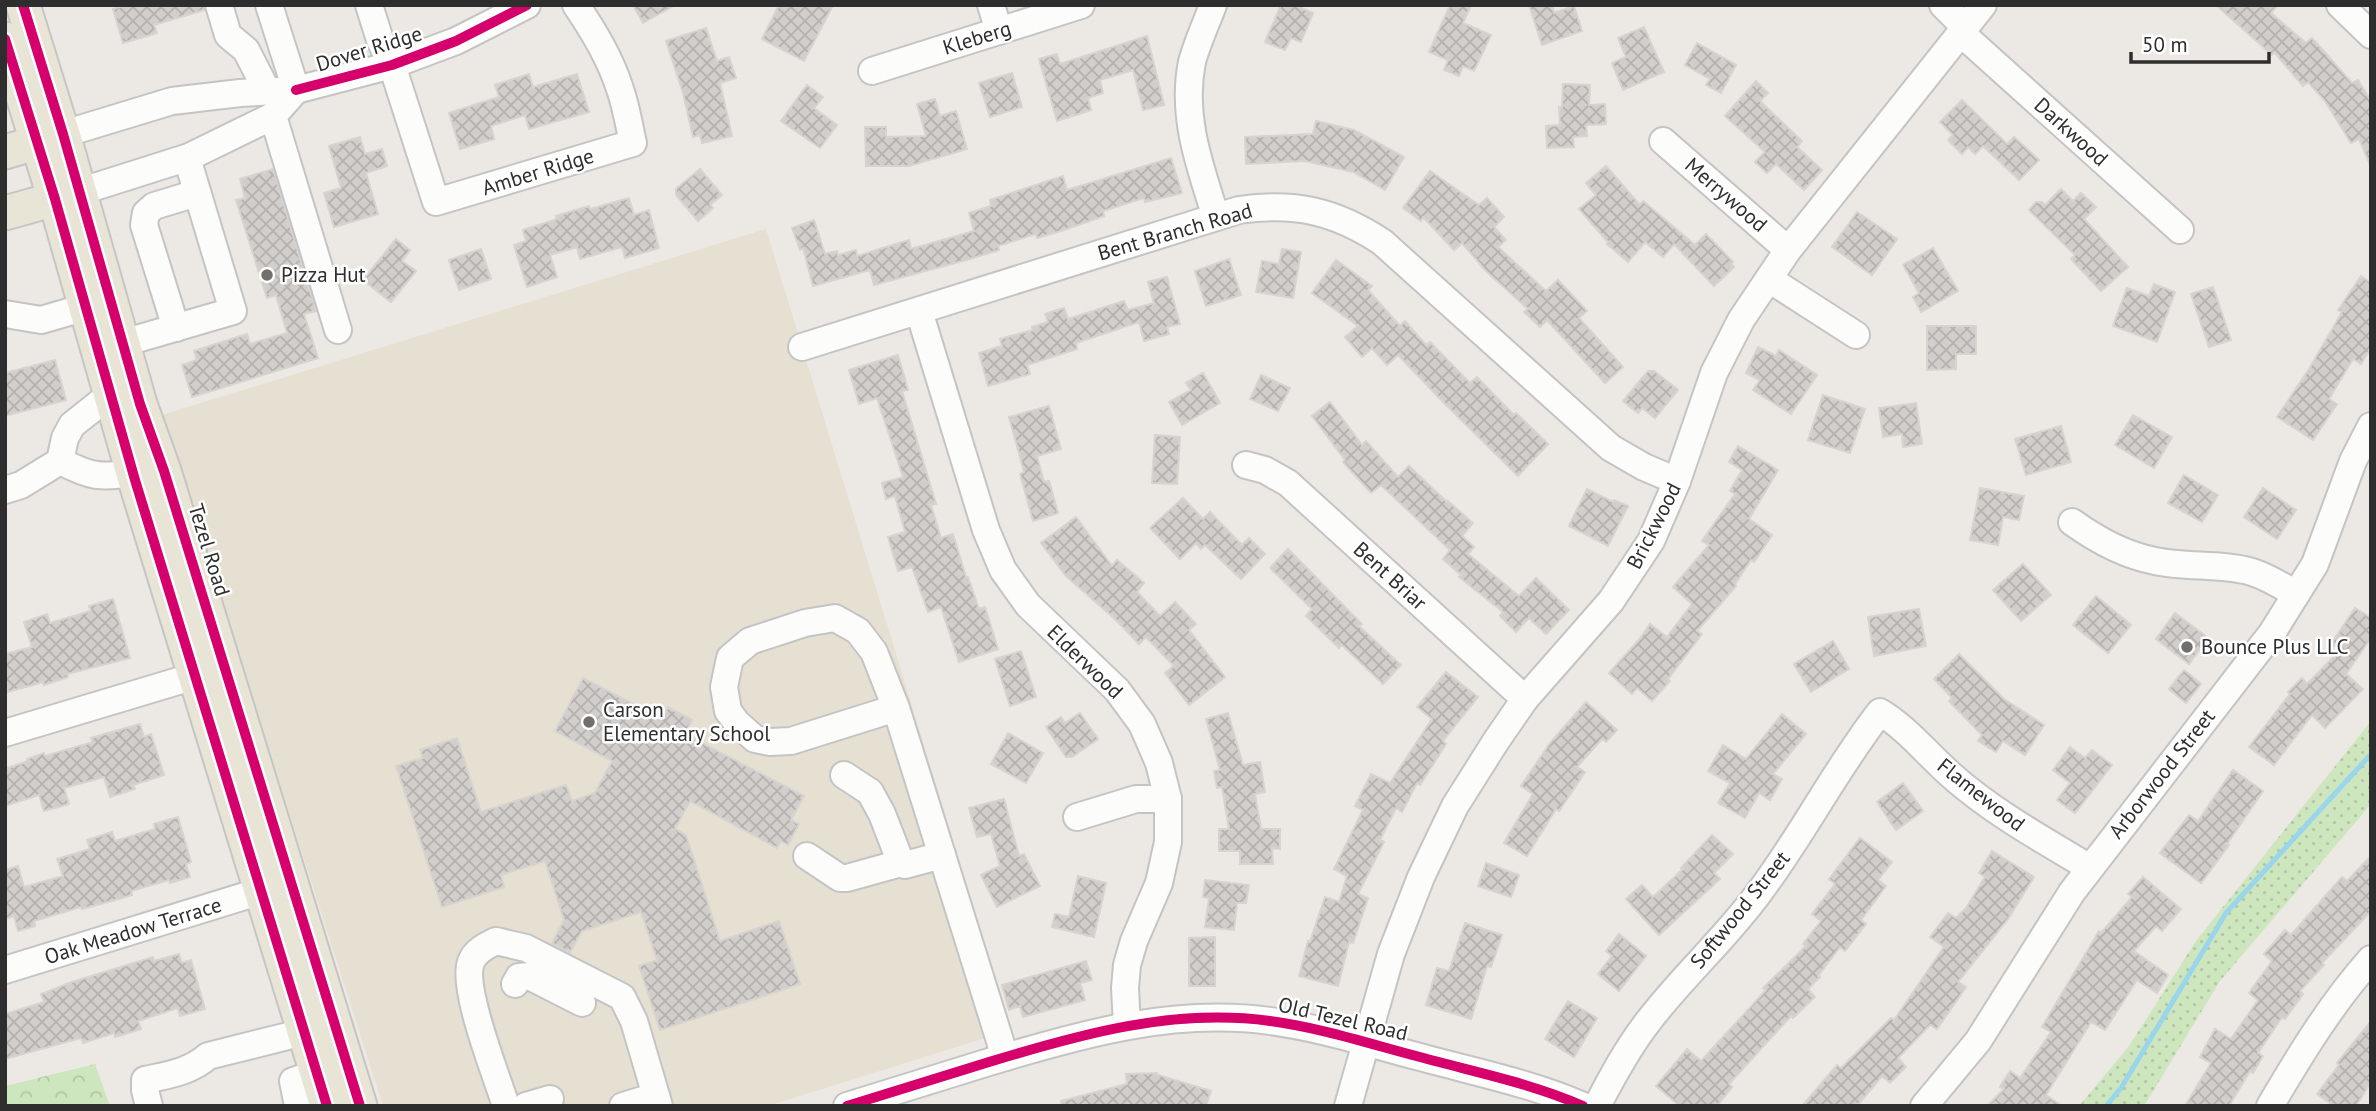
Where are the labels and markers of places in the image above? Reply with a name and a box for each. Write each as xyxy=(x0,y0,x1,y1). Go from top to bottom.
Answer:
place label: Pizza Hut xyxy=(281,261,366,288)
marker: Pizza Hut xyxy=(259,267,275,283)
place label: Bounce Plus LLC xyxy=(2201,633,2349,660)
marker: Bounce Plus LLC xyxy=(2179,639,2195,655)
place label: Carson Elementary School xyxy=(603,696,770,747)
marker: Carson Elementary School xyxy=(581,714,597,730)

